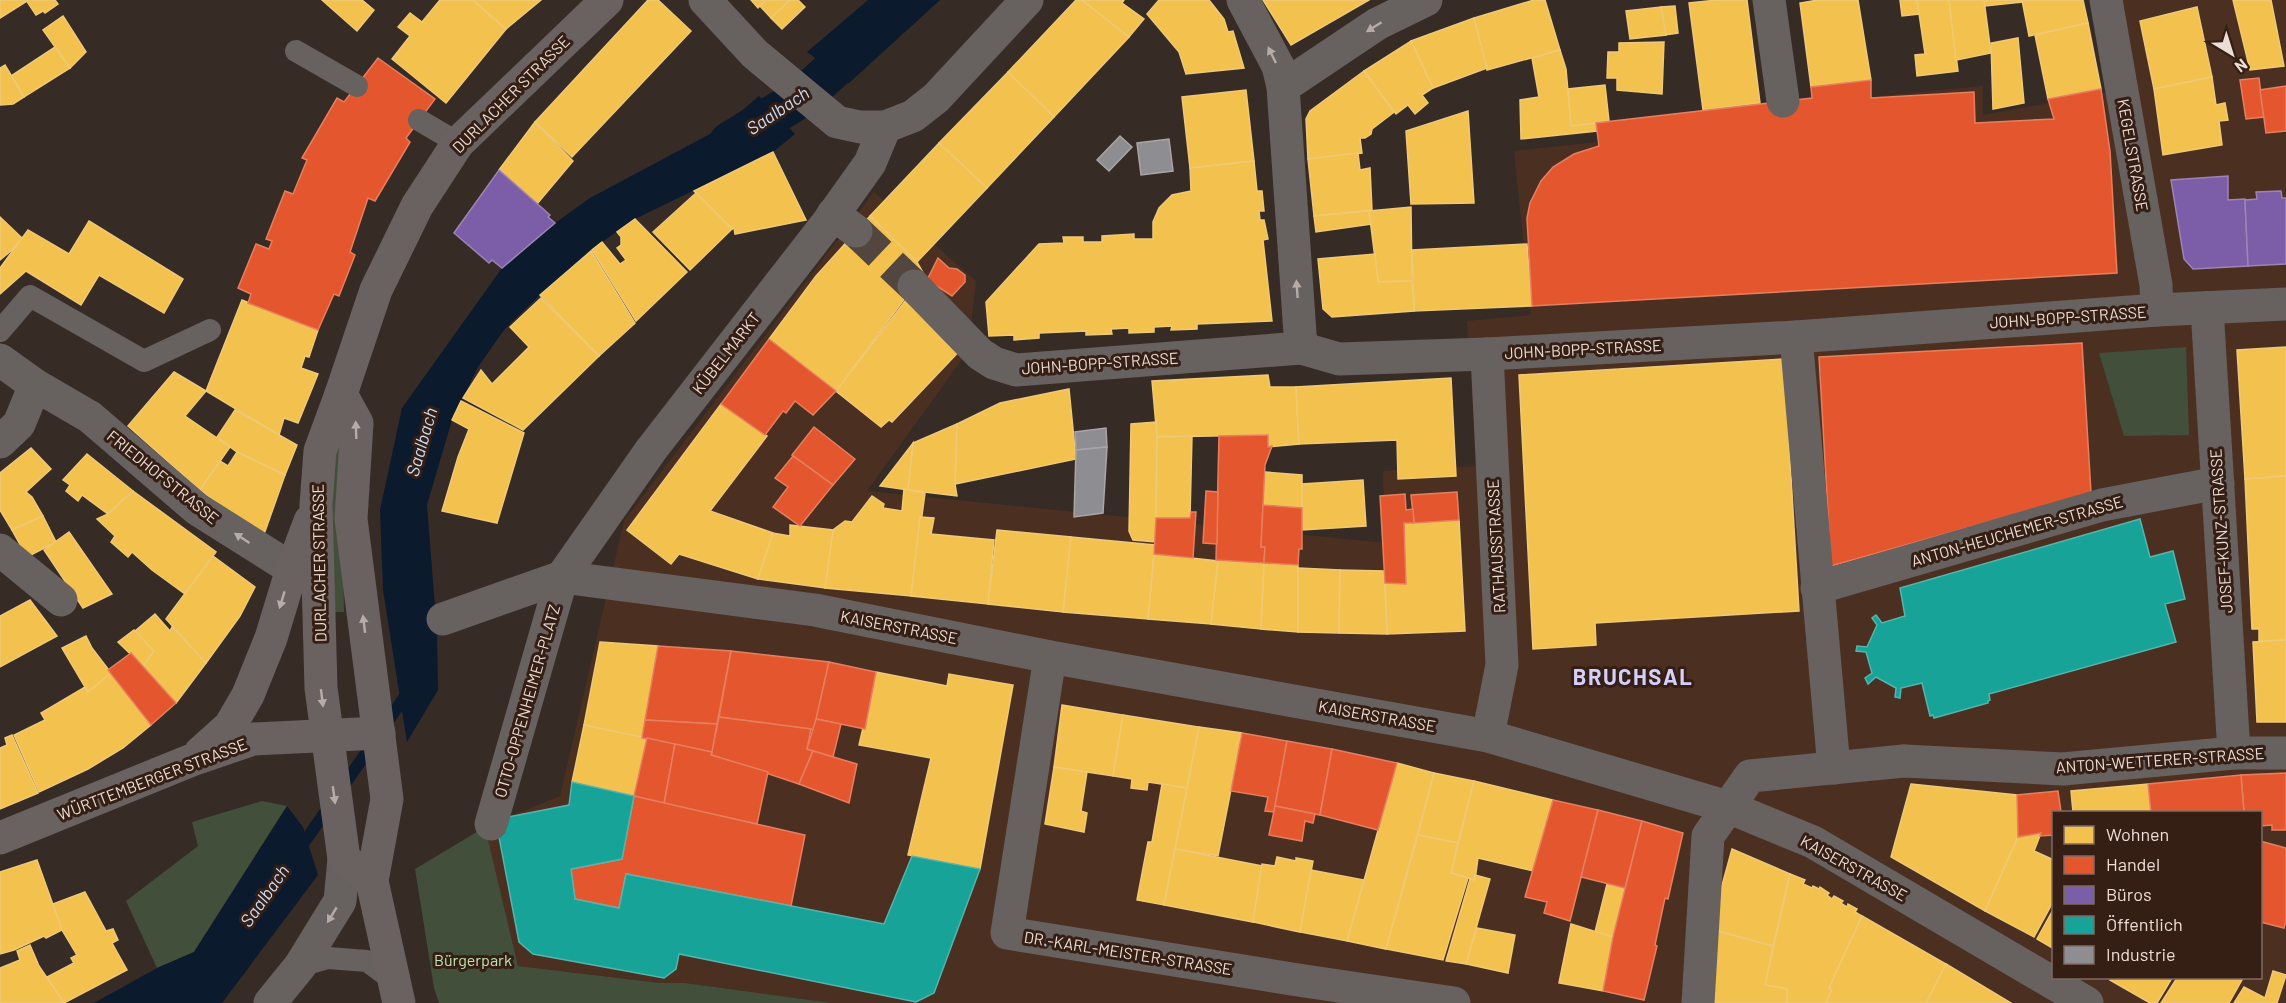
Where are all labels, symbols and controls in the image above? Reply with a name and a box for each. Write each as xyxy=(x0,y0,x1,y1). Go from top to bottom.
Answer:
one-way arrow xyxy=(1366,21,1382,32)
north arrow xyxy=(2202,24,2262,84)
street label: DURLACHER STRASSE xyxy=(448,31,573,156)
one-way arrow xyxy=(1268,46,1277,63)
text: N xyxy=(2232,55,2252,77)
water label: Saalbach xyxy=(742,81,813,139)
street label: KEGELSTRASSE xyxy=(2114,97,2153,213)
one-way arrow xyxy=(1292,280,1302,299)
street label: JOHN-BOPP-STRASSE xyxy=(1989,302,2147,331)
street label: KÜBELMARKT xyxy=(688,308,764,397)
street label: JOHN-BOPP-STRASSE xyxy=(1504,335,1662,362)
street label: JOHN-BOPP-STRASSE xyxy=(1021,348,1179,377)
water label: Saalbach xyxy=(401,405,441,479)
one-way arrow xyxy=(351,420,360,439)
street label: FRIEDHOFSTRASSE xyxy=(104,426,223,527)
street label: JOSEF-KUNZ-STRASSE xyxy=(2205,448,2236,614)
street label: RATHAUSSTRASSE xyxy=(1483,479,1508,613)
street label: DURLACHER STRASSE xyxy=(308,484,329,642)
street label: ANTON-HEUCHEMER-STRASSE xyxy=(1909,491,2125,570)
one-way arrow xyxy=(235,532,251,544)
one-way arrow xyxy=(277,591,286,609)
street label: OTTO-OPPENHEIMER-PLATZ xyxy=(490,602,563,800)
street label: KAISERSTRASSE xyxy=(839,606,959,647)
one-way arrow xyxy=(359,614,368,633)
district label: BRUCHSAL xyxy=(1573,663,1693,689)
one-way arrow xyxy=(317,689,327,708)
street label: KAISERSTRASSE xyxy=(1317,696,1437,735)
street label: WÜRTTEMBERGER STRASSE xyxy=(54,734,249,824)
street label: ANTON-WETTERER-STRASSE xyxy=(2055,743,2265,776)
one-way arrow xyxy=(330,785,339,804)
legend xyxy=(2052,811,2262,979)
text: Wohnen xyxy=(2106,823,2169,845)
street label: KAISERSTRASSE xyxy=(1798,830,1911,905)
text: Handel xyxy=(2106,853,2160,875)
water label: Saalbach xyxy=(235,860,293,931)
text: Büros xyxy=(2106,883,2152,905)
one-way arrow xyxy=(326,907,337,923)
text: Öffentlich xyxy=(2106,913,2183,935)
street label: DR.-KARL-MEISTER-STRASSE xyxy=(1023,927,1233,978)
text: Industrie xyxy=(2106,943,2176,965)
park label: Bürgerpark xyxy=(434,950,512,969)

